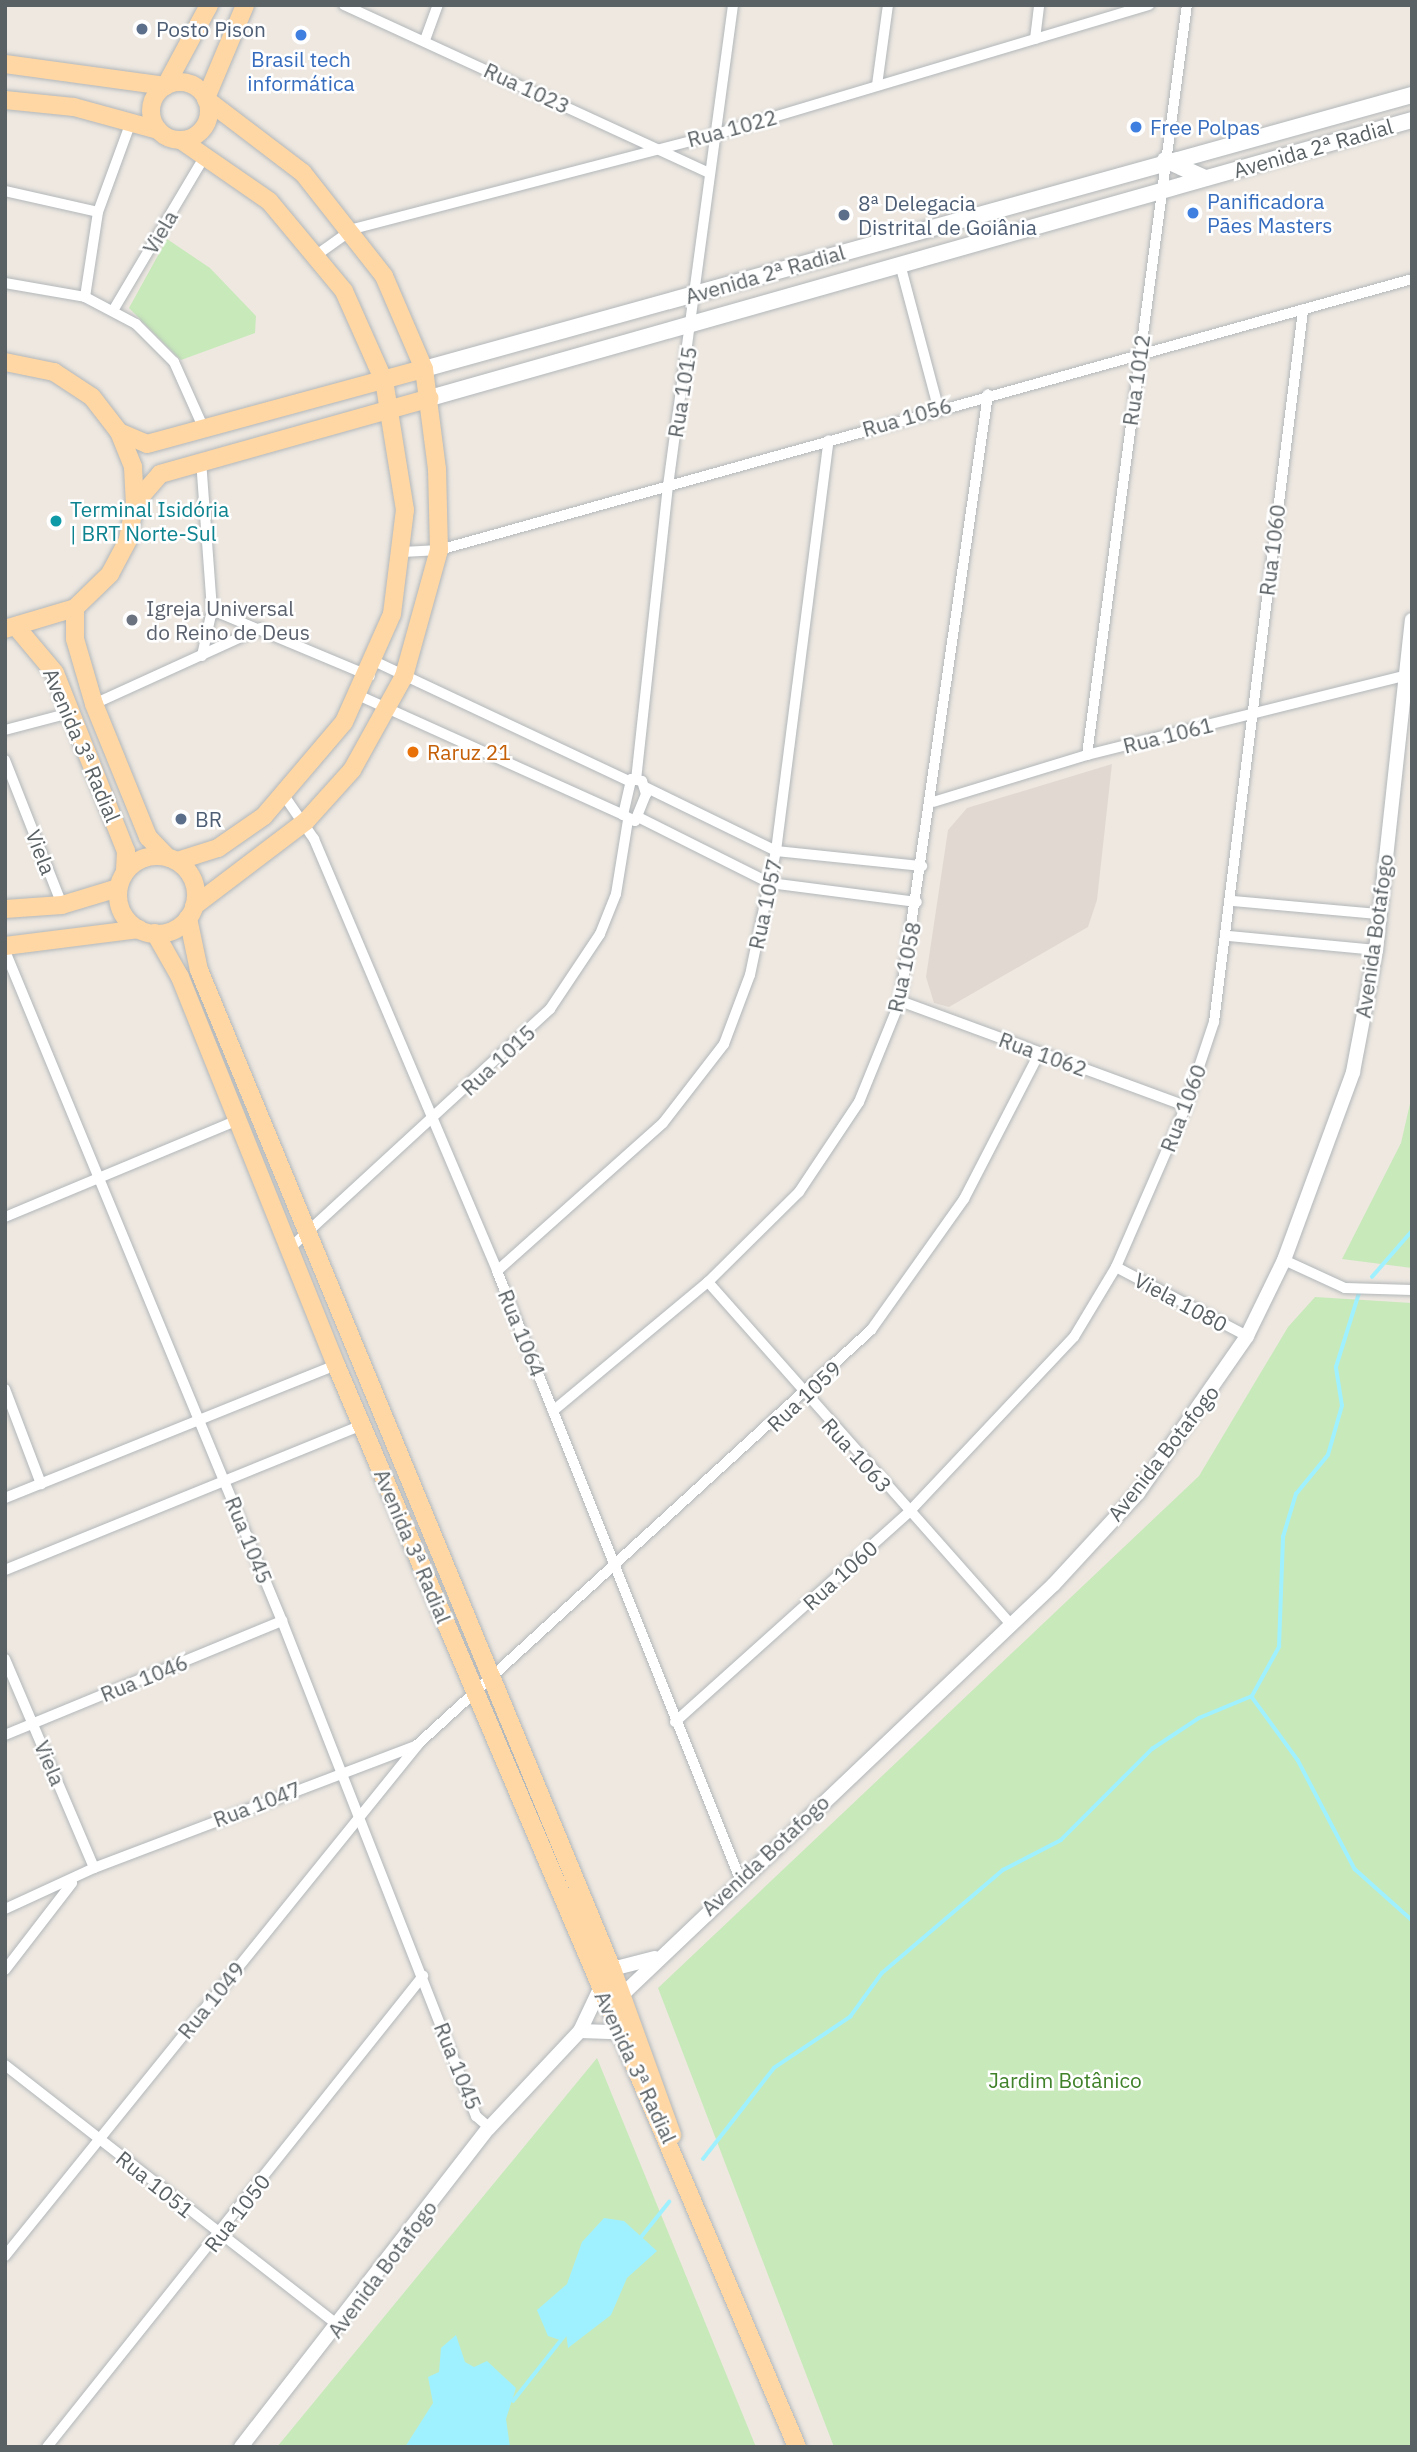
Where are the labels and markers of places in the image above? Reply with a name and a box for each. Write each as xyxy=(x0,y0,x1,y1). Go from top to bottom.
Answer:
place label: Posto Pison xyxy=(156,16,266,42)
marker: Posto Pison xyxy=(134,21,150,37)
marker: Brasil tech informática xyxy=(293,27,309,43)
place label: Brasil tech informática xyxy=(247,46,355,96)
place label: Free Polpas xyxy=(1150,114,1260,140)
marker: Free Polpas xyxy=(1128,119,1144,135)
place label: Panificadora Pães Masters xyxy=(1207,188,1333,238)
place label: 8ª Delegacia Distrital de Goiânia xyxy=(858,190,1037,240)
marker: Panificadora Pães Masters xyxy=(1185,205,1201,221)
marker: 8ª Delegacia Distrital de Goiânia xyxy=(836,207,852,223)
place label: Terminal Isidória | BRT Norte-Sul xyxy=(70,496,229,546)
marker: Terminal Isidória | BRT Norte-Sul xyxy=(48,513,64,529)
place label: Igreja Universal do Reino de Deus xyxy=(146,595,310,645)
marker: Igreja Universal do Reino de Deus xyxy=(124,612,140,628)
place label: Raruz 21 xyxy=(427,739,511,765)
marker: Raruz 21 xyxy=(405,744,421,760)
place label: BR xyxy=(195,806,222,832)
marker: BR xyxy=(173,811,189,827)

